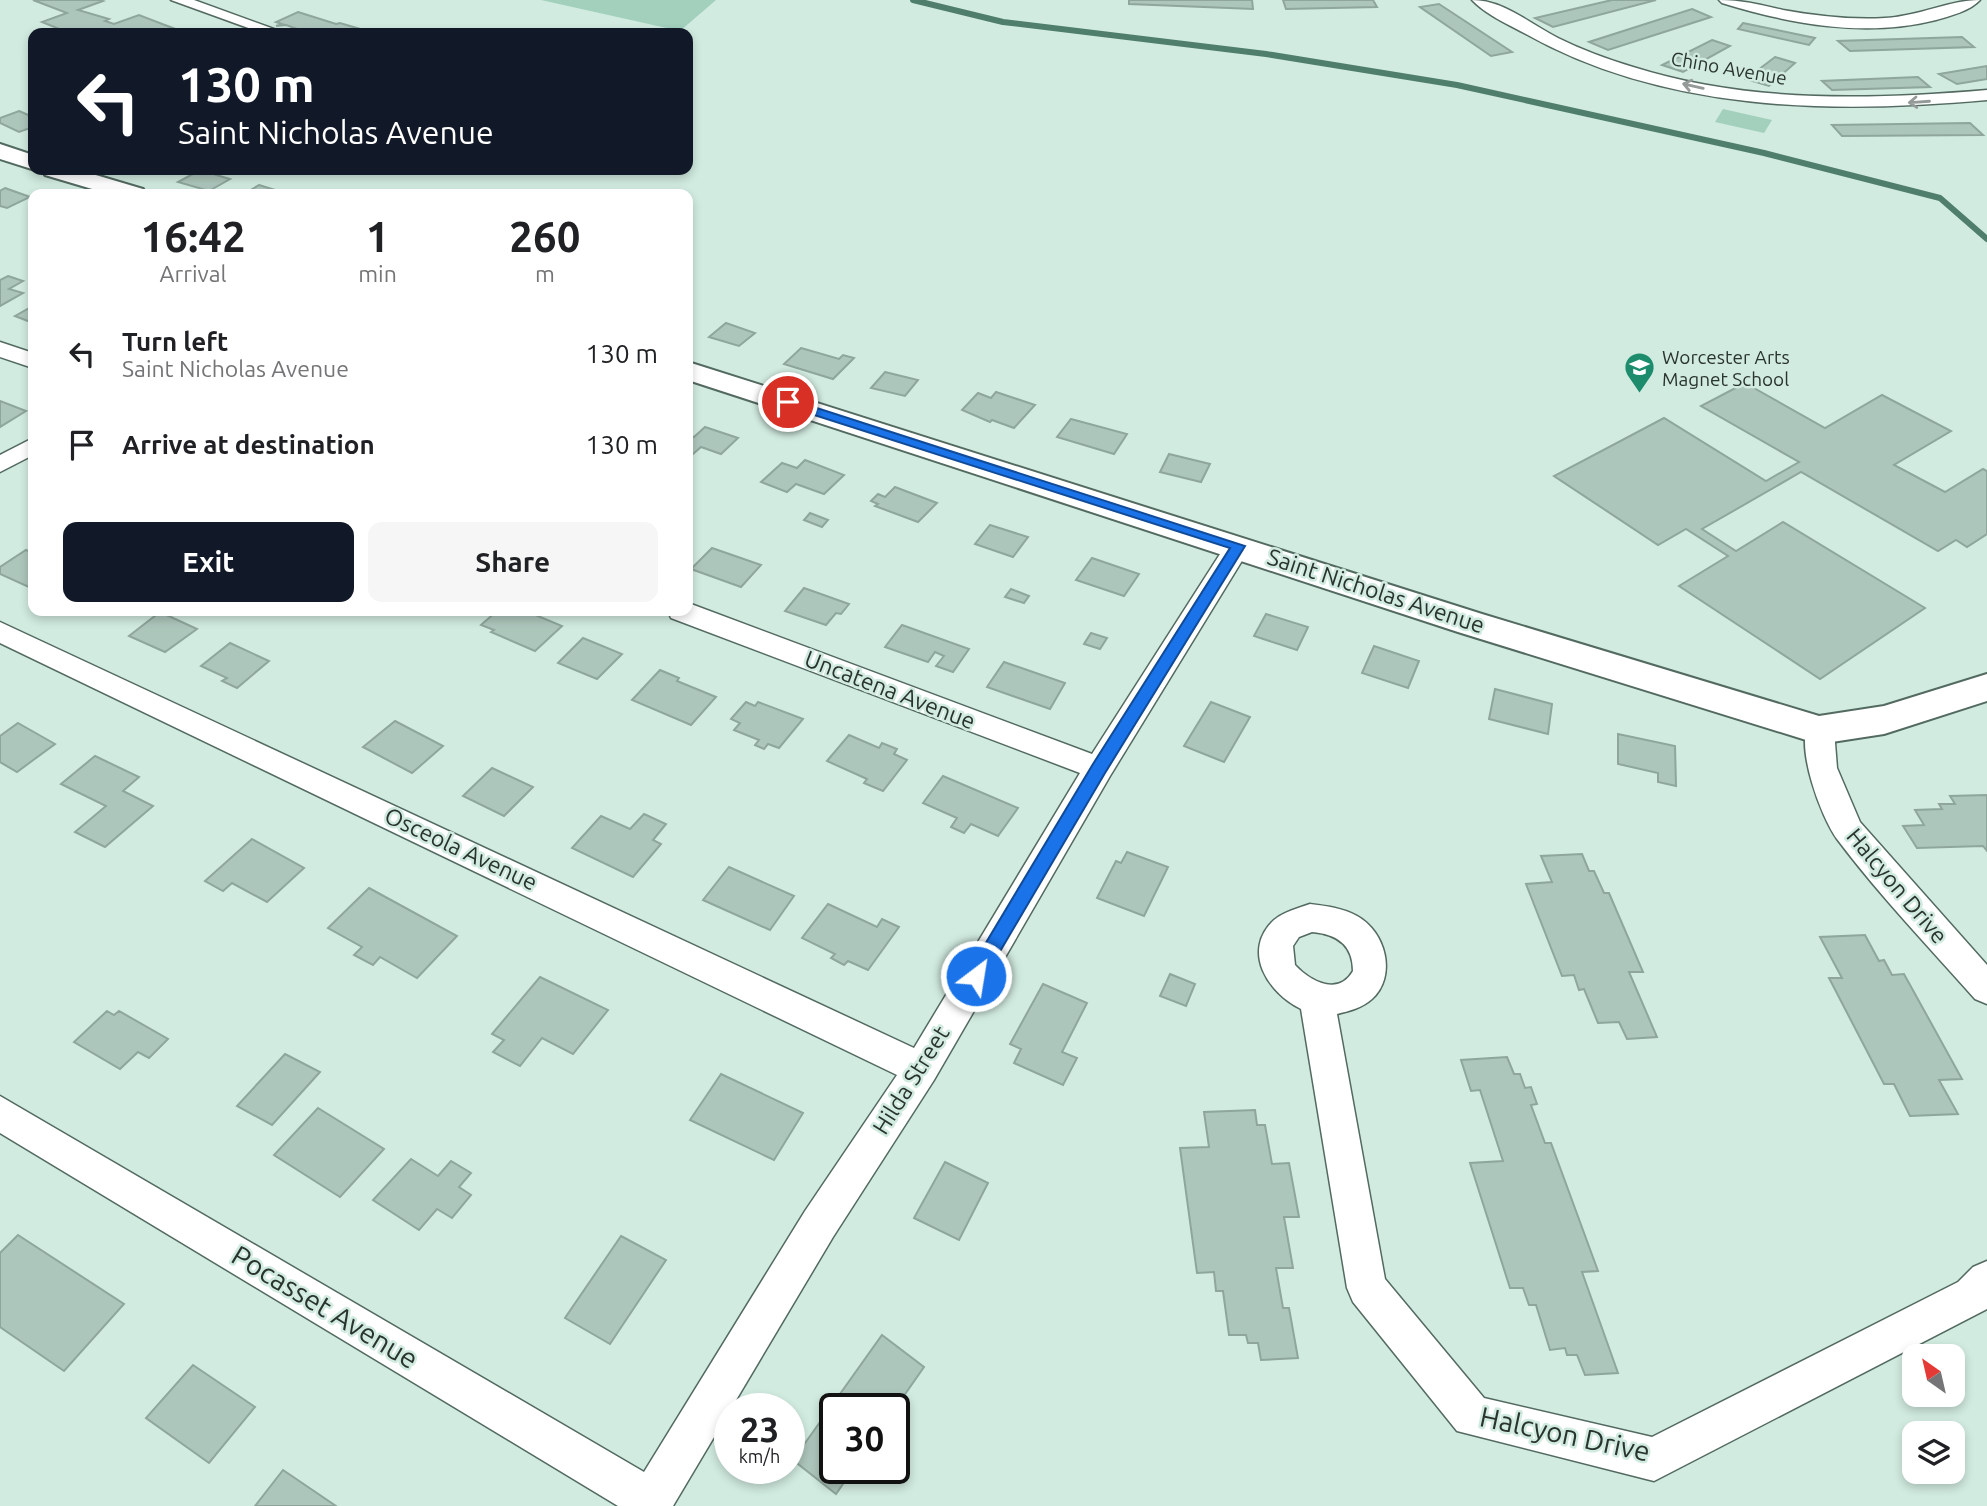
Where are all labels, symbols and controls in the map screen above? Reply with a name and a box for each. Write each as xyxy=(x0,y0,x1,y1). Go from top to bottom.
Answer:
street label: Chino Avenue xyxy=(1669,47,1789,89)
icon: left xyxy=(63,56,154,147)
text: 130 m xyxy=(178,56,315,111)
one-way arrow xyxy=(1682,78,1705,92)
one-way arrow xyxy=(1908,96,1931,109)
text: Saint Nicholas Avenue xyxy=(178,114,494,150)
text: 16:42 xyxy=(141,213,246,260)
text: 1 xyxy=(366,213,389,260)
text: 260 xyxy=(509,213,580,260)
text: Arrival xyxy=(160,261,227,286)
text: min xyxy=(358,261,397,286)
text: m xyxy=(535,261,555,286)
text: Turn left xyxy=(122,327,228,356)
icon: left xyxy=(63,335,101,373)
text: 130 m xyxy=(586,339,658,368)
place label: Worcester Arts Magnet School xyxy=(1662,346,1790,390)
school or university icon: Worcester Arts Magnet School xyxy=(1622,351,1656,395)
text: Saint Nicholas Avenue xyxy=(122,356,349,381)
pin xyxy=(758,372,818,432)
icon: arrive xyxy=(769,383,807,421)
icon: arrive xyxy=(63,426,101,464)
text: Arrive at destination xyxy=(122,430,375,459)
text: 130 m xyxy=(586,430,658,459)
button: Exit xyxy=(63,522,354,602)
button: Share xyxy=(368,522,658,602)
street label: Saint Nicholas Avenue xyxy=(1264,544,1488,637)
street label: Uncatena Avenue xyxy=(801,645,979,734)
street label: Osceola Avenue xyxy=(381,802,541,895)
street label: Halcyon Drive xyxy=(1842,823,1953,948)
position arrow xyxy=(939,939,1013,1013)
street label: Hilda Street xyxy=(868,1021,954,1138)
street label: Pocasset Avenue xyxy=(227,1239,424,1374)
north arrow xyxy=(1902,1344,1965,1407)
map controls xyxy=(1902,1344,1965,1484)
speed limit sign: 30 xyxy=(819,1393,910,1484)
street label: Halcyon Drive xyxy=(1477,1400,1653,1467)
text: 23 xyxy=(740,1409,779,1449)
button: layers xyxy=(1902,1421,1965,1484)
text: km/h xyxy=(739,1446,780,1466)

